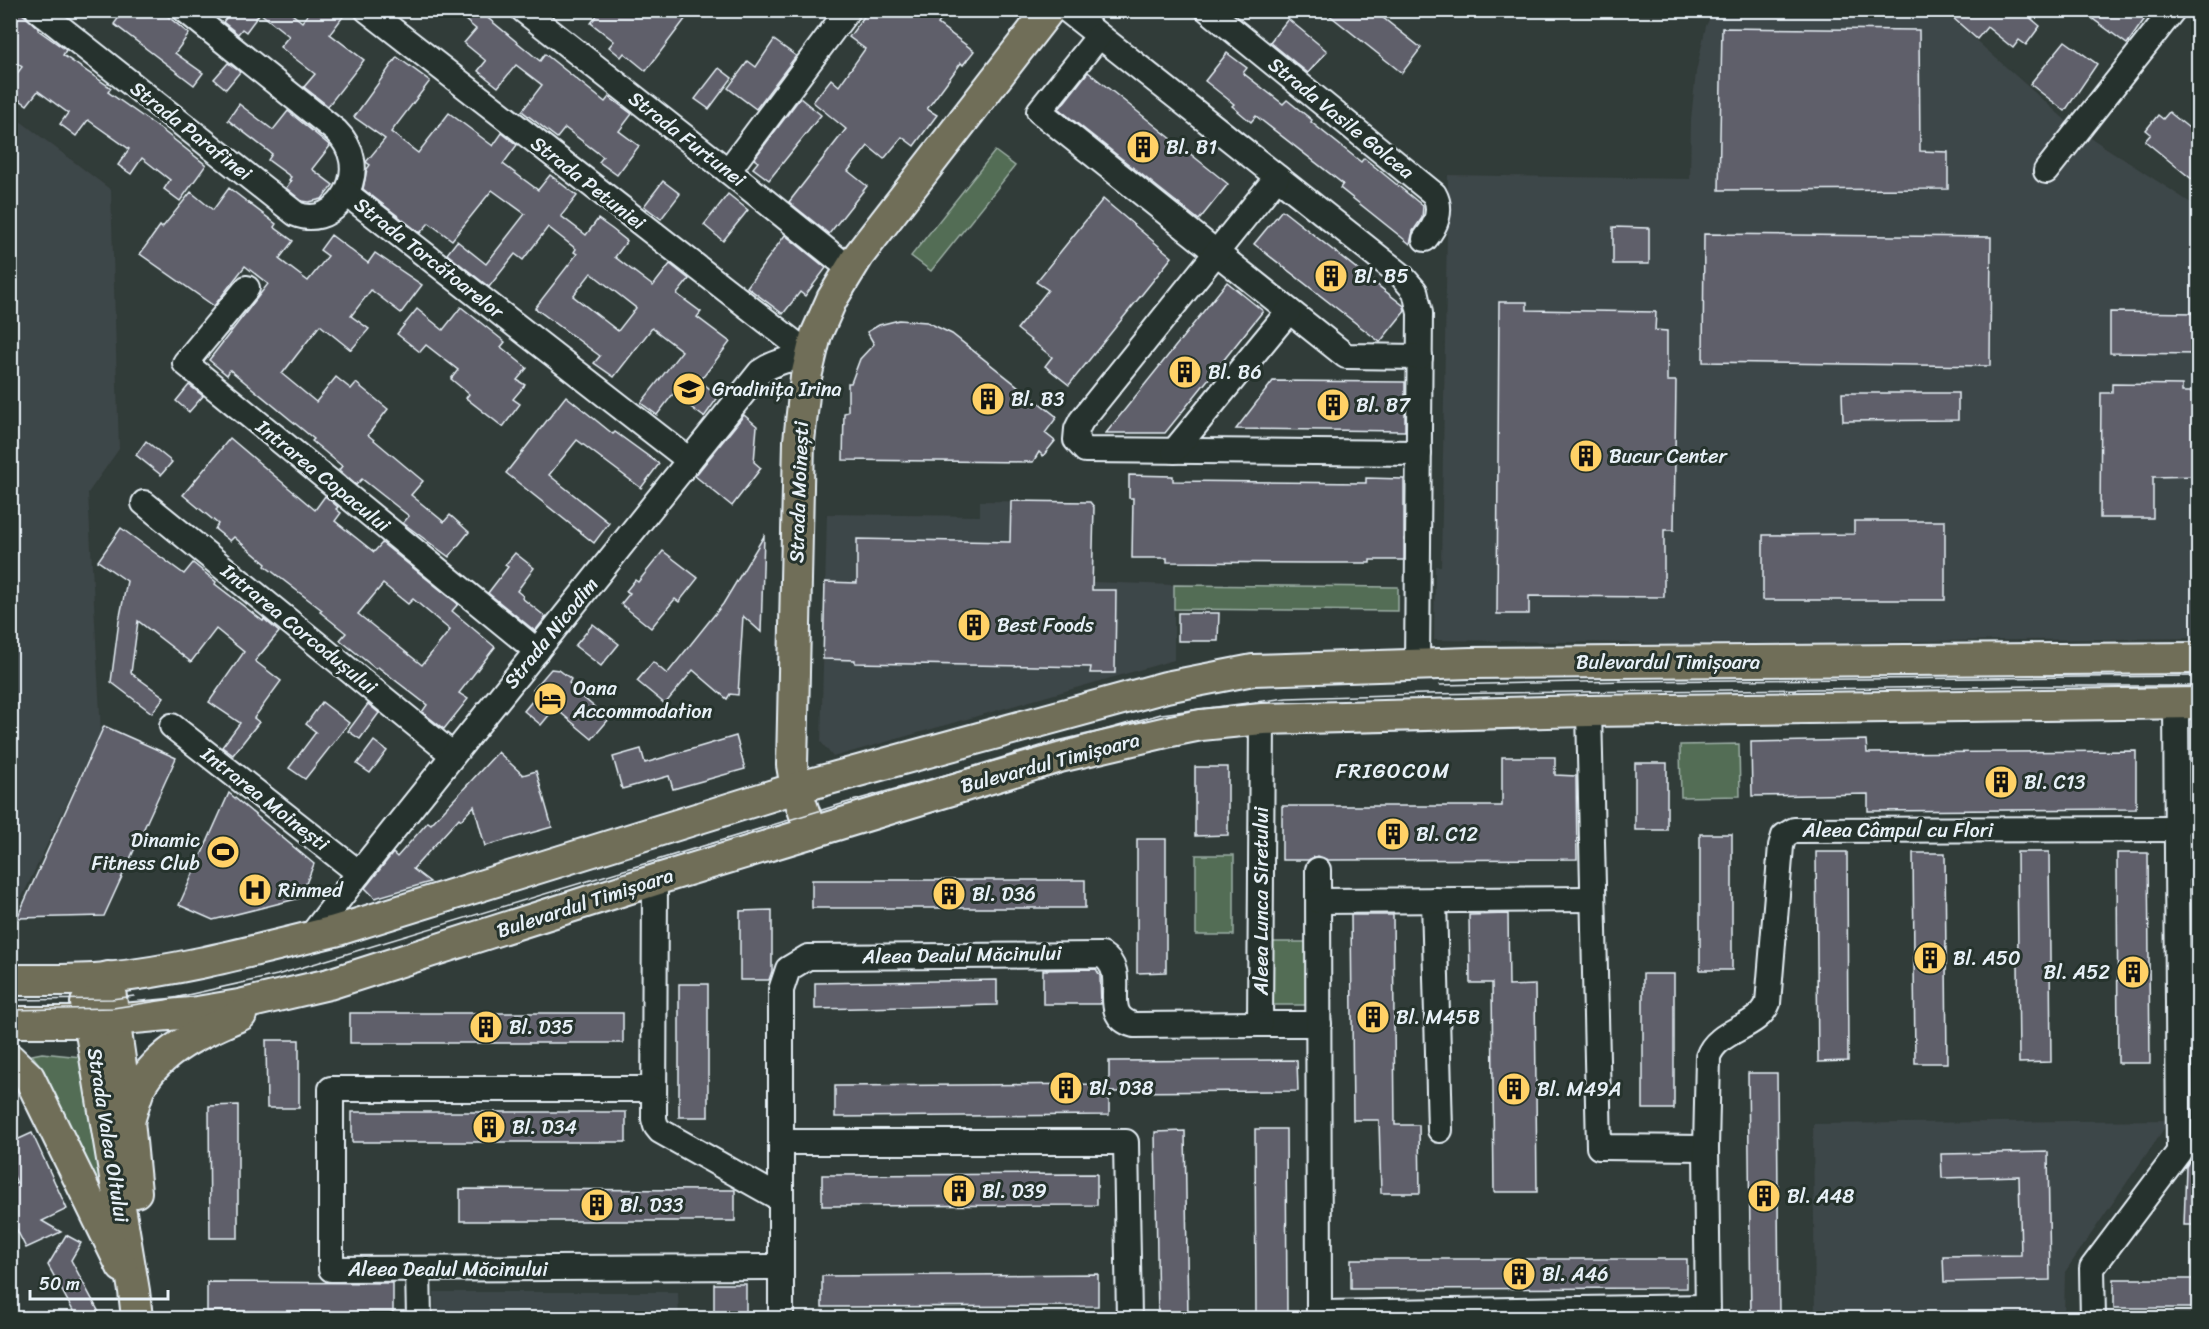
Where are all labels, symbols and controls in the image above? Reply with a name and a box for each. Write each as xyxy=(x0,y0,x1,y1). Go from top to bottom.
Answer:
street label: Strada Vasile Golcea xyxy=(1260,48,1423,189)
street label: Strada Parafinei xyxy=(122,72,260,190)
street label: Strada Furtunei xyxy=(621,82,754,197)
street label: Strada Petuniei xyxy=(523,127,654,240)
building icon: Bl. B1 xyxy=(1125,129,1161,165)
place label: Bl. B1 xyxy=(1166,130,1217,165)
street label: Strada Torcătoarelor xyxy=(346,188,512,329)
building icon: Bl. B5 xyxy=(1313,258,1349,294)
place label: Bl. B5 xyxy=(1354,259,1409,294)
building icon: Bl. B6 xyxy=(1167,354,1203,390)
place label: Bl. B6 xyxy=(1208,355,1262,390)
school or university icon: Gradinița Irina xyxy=(671,371,707,407)
place label: Gradinița Irina xyxy=(712,372,842,407)
building icon: Bl. B3 xyxy=(970,381,1006,417)
place label: Bl. B3 xyxy=(1011,382,1064,417)
building icon: Bl. B7 xyxy=(1315,387,1351,423)
place label: Bl. B7 xyxy=(1356,388,1411,423)
street label: Intrarea Copacului xyxy=(247,410,399,543)
street label: Strada Moinești xyxy=(779,420,819,563)
building icon: Bucur Center xyxy=(1568,438,1604,474)
place label: Bucur Center xyxy=(1609,439,1728,474)
street label: Intrarea Corcodușului xyxy=(212,554,386,704)
street label: Strada Nicodim xyxy=(495,569,607,697)
building icon: Best Foods xyxy=(956,607,992,643)
place label: Best Foods xyxy=(997,608,1095,643)
street label: Bulevardul Timișoara xyxy=(1576,645,1760,680)
place label: Oana Accommodation xyxy=(572,671,712,729)
hotel icon: Oana Accommodation xyxy=(532,681,568,717)
street label: Bulevardul Timișoara xyxy=(957,722,1143,804)
street label: Intrarea Moinești xyxy=(192,737,338,862)
district label: FRIGOCOM xyxy=(1335,752,1451,790)
building icon: Bl. C13 xyxy=(1983,764,2019,800)
place label: Bl. C13 xyxy=(2024,765,2086,800)
street label: Aleea Lunca Siretului xyxy=(1244,805,1279,996)
street label: Aleea Câmpul cu Flori xyxy=(1802,813,1995,848)
building icon: Bl. C12 xyxy=(1375,816,1411,852)
place label: Bl. C12 xyxy=(1416,817,1479,852)
place label: Dinamic Fitness Club xyxy=(92,823,200,881)
sports icon: Dinamic Fitness Club xyxy=(205,834,241,870)
street label: Bulevardul Timișoara xyxy=(492,858,678,948)
hospital icon: Rinmed xyxy=(237,872,273,908)
place label: Rinmed xyxy=(278,873,344,908)
building icon: Bl. D36 xyxy=(931,876,967,912)
place label: Bl. D36 xyxy=(972,877,1036,912)
street label: Aleea Dealul Măcinului xyxy=(861,936,1064,974)
building icon: Bl. A50 xyxy=(1912,940,1948,976)
place label: Bl. A50 xyxy=(1953,941,2021,976)
building icon: Bl. A52 xyxy=(2115,954,2151,990)
place label: Bl. A52 xyxy=(2044,955,2110,990)
building icon: Bl. M45B xyxy=(1355,999,1391,1035)
place label: Bl. M45B xyxy=(1396,1000,1480,1035)
building icon: Bl. D35 xyxy=(468,1009,504,1045)
place label: Bl. D35 xyxy=(509,1010,574,1045)
street label: Strada Valea Oltului xyxy=(77,1045,139,1226)
building icon: Bl. D38 xyxy=(1048,1070,1084,1106)
place label: Bl. D38 xyxy=(1089,1071,1154,1106)
building icon: Bl. M49A xyxy=(1496,1071,1532,1107)
place label: Bl. M49A xyxy=(1537,1072,1622,1107)
building icon: Bl. D34 xyxy=(471,1109,507,1145)
place label: Bl. D34 xyxy=(512,1110,577,1145)
building icon: Bl. D39 xyxy=(941,1173,977,1209)
place label: Bl. D39 xyxy=(982,1174,1047,1209)
building icon: Bl. A48 xyxy=(1746,1178,1782,1214)
place label: Bl. A48 xyxy=(1787,1179,1854,1214)
building icon: Bl. D33 xyxy=(579,1187,615,1223)
place label: Bl. D33 xyxy=(620,1188,684,1223)
street label: Aleea Dealul Măcinului xyxy=(347,1252,549,1287)
building icon: Bl. A46 xyxy=(1501,1256,1537,1292)
place label: Bl. A46 xyxy=(1542,1257,1609,1292)
scale bar xyxy=(30,1263,168,1301)
text: 50 m xyxy=(39,1268,80,1300)

